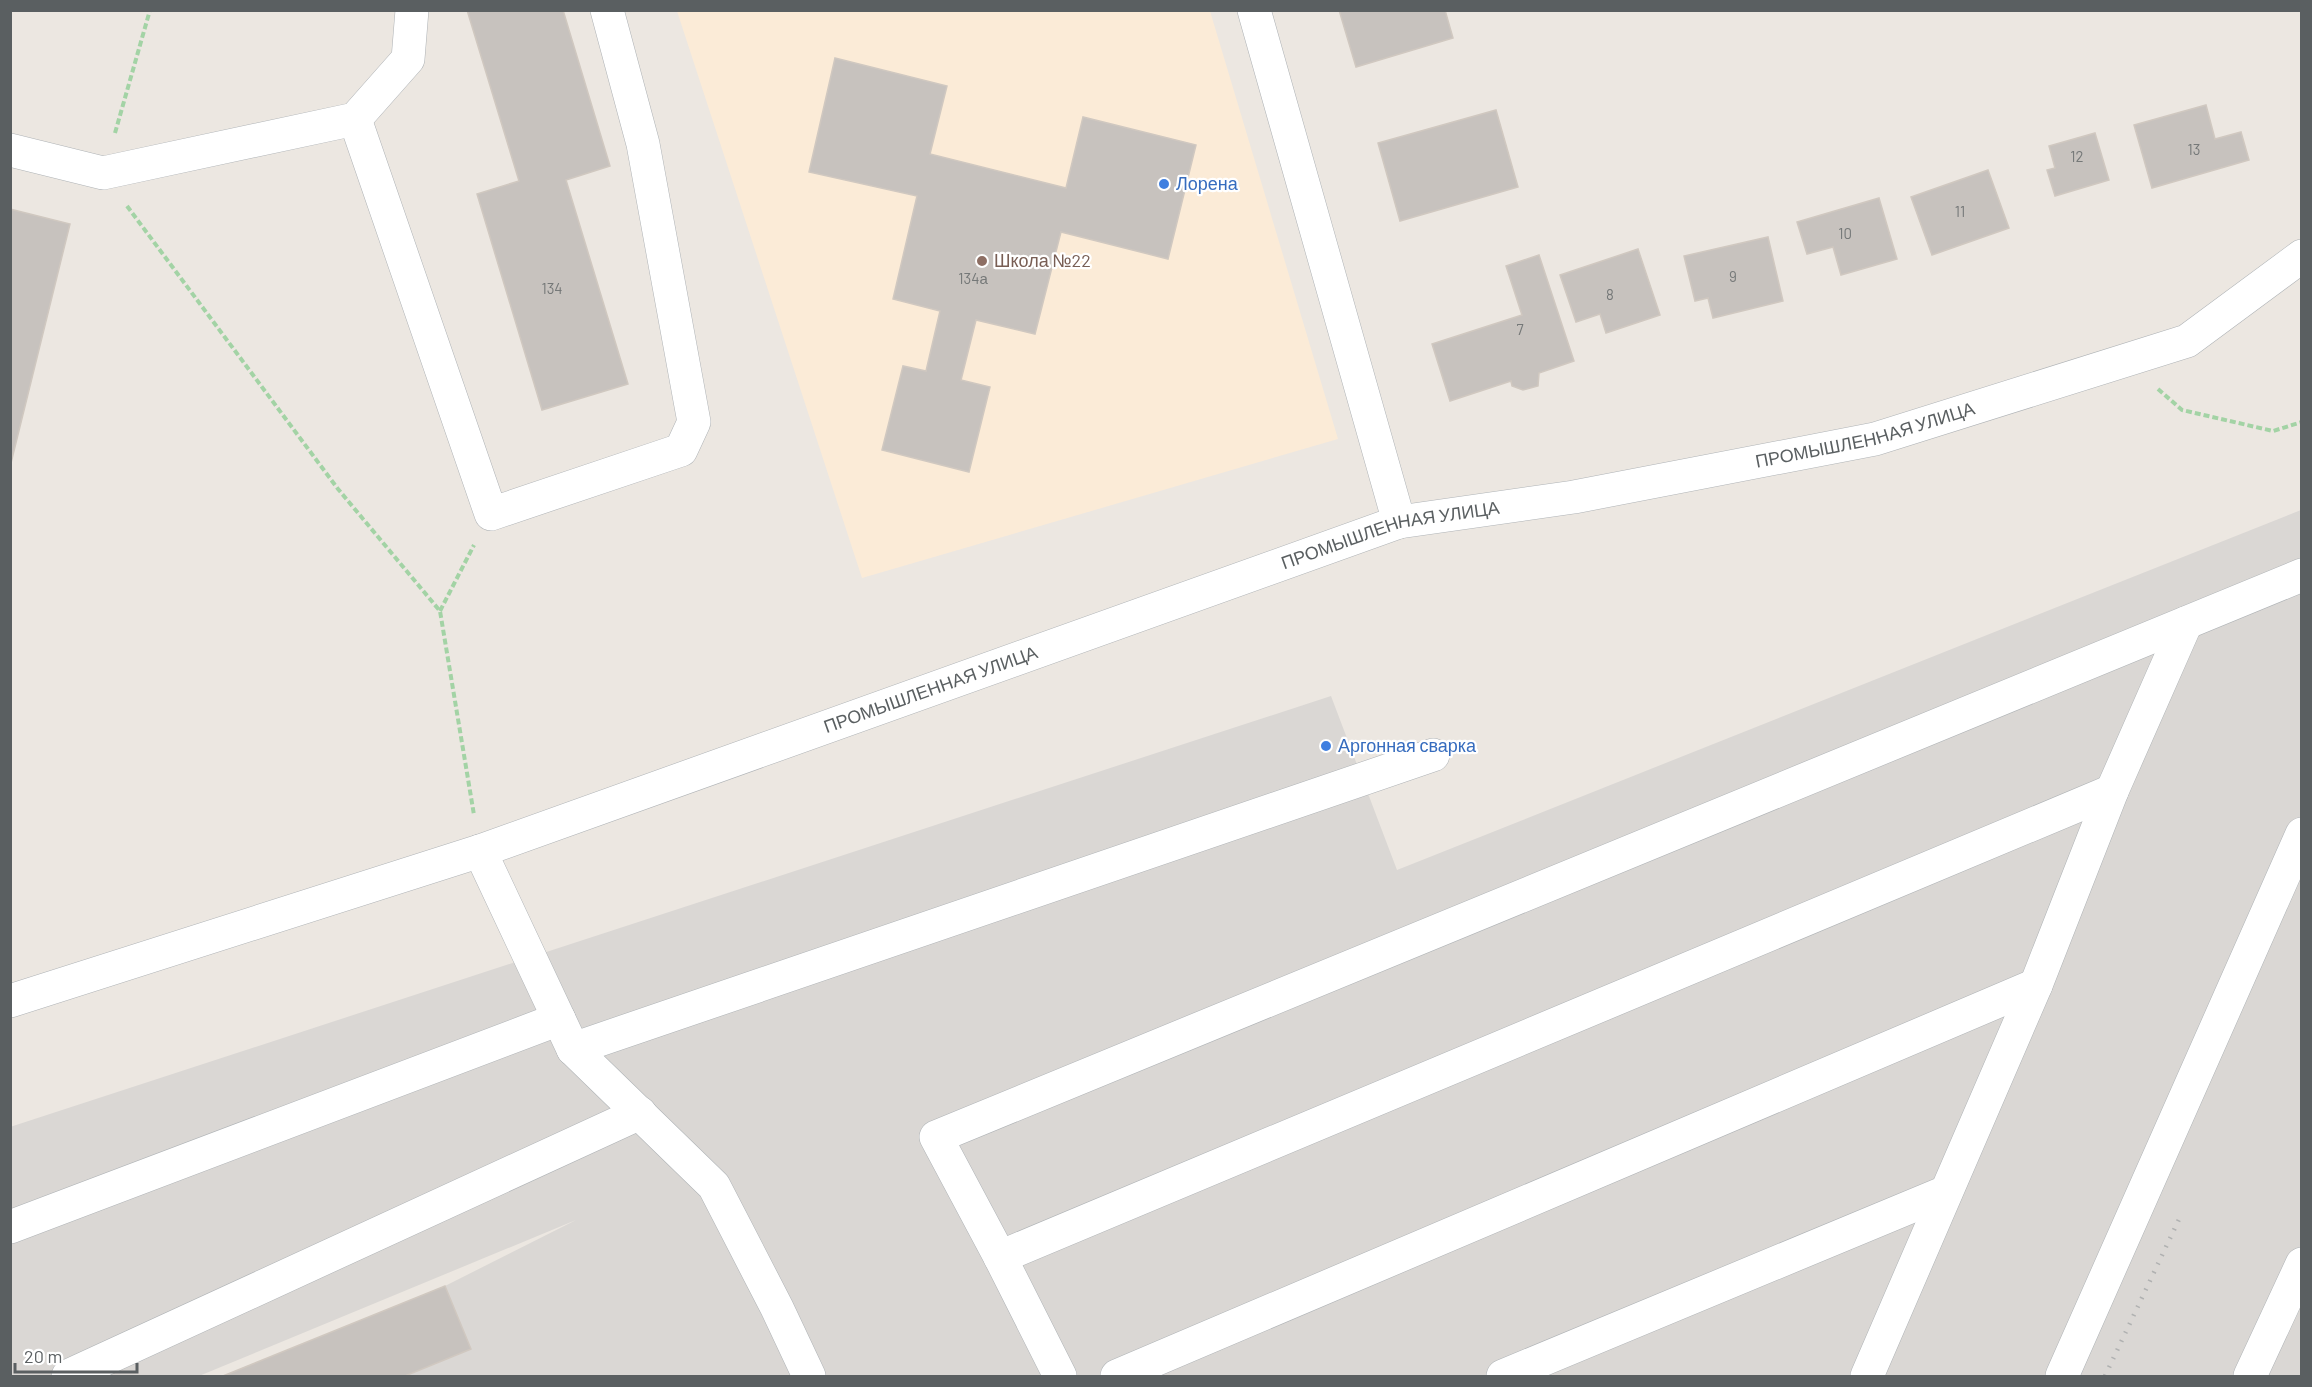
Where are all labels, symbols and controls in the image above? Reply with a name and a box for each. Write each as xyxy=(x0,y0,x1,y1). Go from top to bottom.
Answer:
house number: 13 xyxy=(2188,140,2200,158)
house number: 12 xyxy=(2070,147,2084,165)
place label: Лорена xyxy=(1176,172,1239,194)
marker: Лорена xyxy=(1157,177,1171,191)
house number: 11 xyxy=(1955,202,1965,220)
house number: 10 xyxy=(1838,224,1852,242)
place label: Школа №22 xyxy=(994,249,1091,271)
marker: Школа №22 xyxy=(975,254,989,268)
house number: 9 xyxy=(1729,267,1737,285)
house number: 134а xyxy=(958,269,988,287)
house number: 134 xyxy=(541,279,563,297)
house number: 8 xyxy=(1606,285,1614,303)
house number: 7 xyxy=(1516,320,1524,338)
street label: ПРОМЫШЛЕННАЯ УЛИЦА xyxy=(1753,396,1977,472)
street label: ПРОМЫШЛЕННАЯ УЛИЦА xyxy=(1278,496,1501,573)
street label: ПРОМЫШЛЕННАЯ УЛИЦА xyxy=(820,640,1040,737)
place label: Аргонная сварка xyxy=(1338,734,1477,756)
marker: Аргонная сварка xyxy=(1319,739,1333,753)
scale bar xyxy=(15,1336,136,1374)
text: 20 m xyxy=(24,1345,62,1367)

